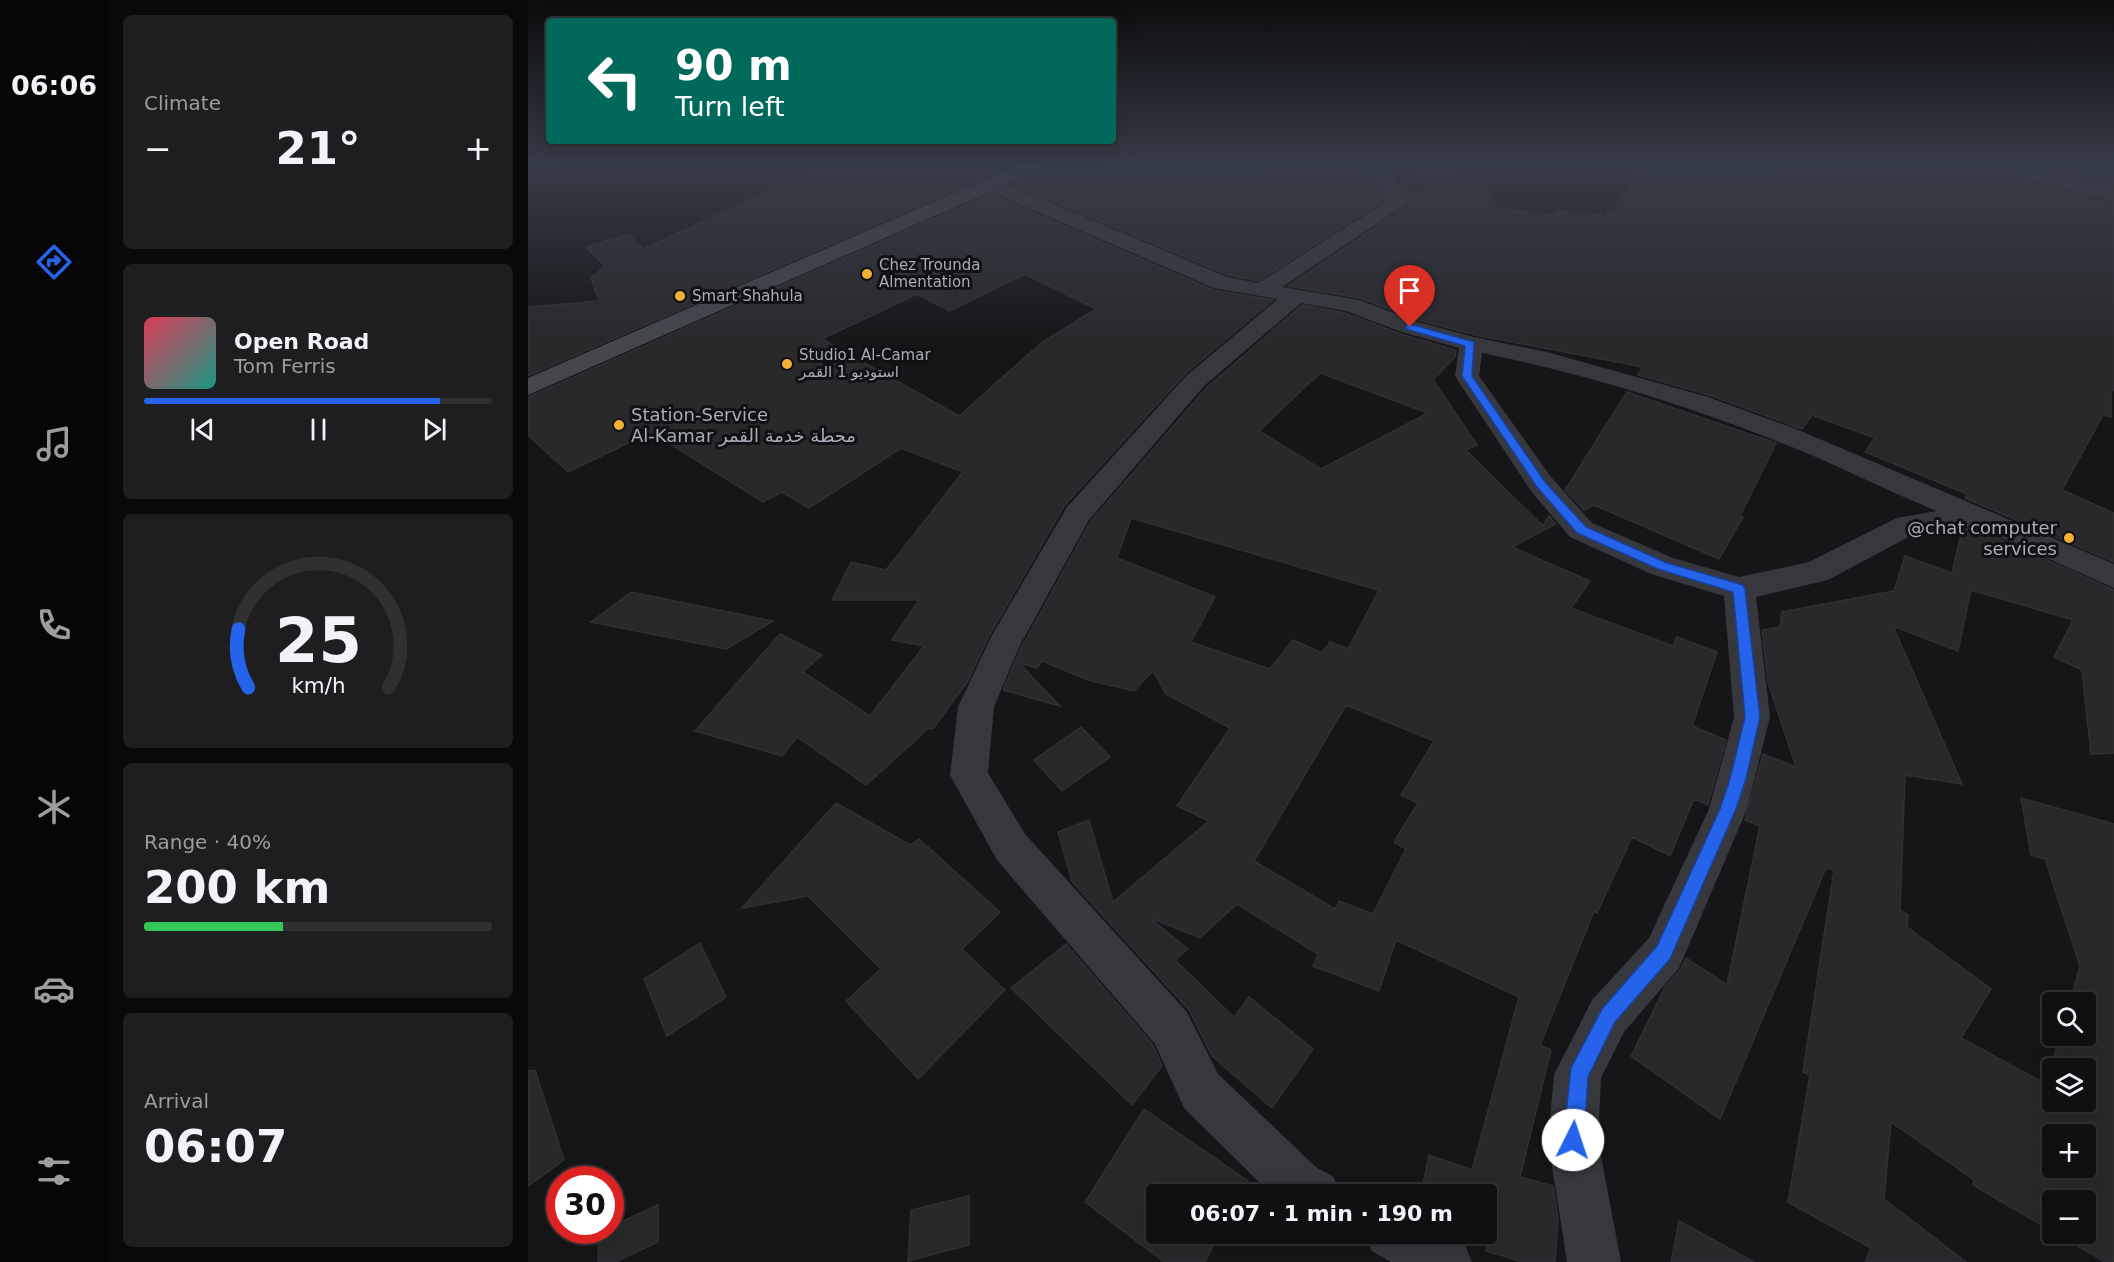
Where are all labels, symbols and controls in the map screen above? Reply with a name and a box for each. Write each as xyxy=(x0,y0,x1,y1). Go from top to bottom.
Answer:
text: 90 m xyxy=(675,41,792,90)
icon: left xyxy=(576,42,654,120)
text: 06:06 xyxy=(11,70,97,101)
text: Climate xyxy=(144,91,221,115)
text: Turn left xyxy=(675,91,785,122)
text: 21° xyxy=(275,122,361,175)
text: − xyxy=(144,129,172,168)
text: + xyxy=(464,129,492,168)
icon: directions xyxy=(33,241,75,283)
place label: Chez Trounda Almentation xyxy=(879,256,981,291)
pin xyxy=(1384,265,1435,327)
marker: Chez Trounda Almentation xyxy=(860,267,874,281)
icon: arrive xyxy=(1393,274,1426,307)
place label: Smart Shahula xyxy=(692,287,803,305)
marker: Smart Shahula xyxy=(673,289,687,303)
text: Open Road xyxy=(234,329,369,354)
place label: Studio1 Al-Camar استوديو 1 القمر xyxy=(798,346,931,381)
text: Tom Ferris xyxy=(234,354,336,378)
marker: Studio1 Al-Camar استوديو 1 القمر xyxy=(780,357,794,371)
place label: Station-Service Al-Kamar محطة خدمة القمر xyxy=(631,404,856,447)
icon: previous xyxy=(186,413,219,446)
icon: pause xyxy=(302,413,335,446)
icon: next xyxy=(418,413,451,446)
marker: Station-Service Al-Kamar محطة خدمة القمر xyxy=(612,418,626,432)
icon: music xyxy=(33,423,75,465)
place label: @chat computer services xyxy=(1907,517,2058,559)
marker: @chat computer services xyxy=(2062,531,2076,545)
icon: phone xyxy=(33,604,75,646)
text: 25 xyxy=(275,604,361,677)
text: km/h xyxy=(291,673,345,698)
icon: climate xyxy=(33,786,75,828)
text: Range · 40% xyxy=(144,830,271,854)
text: 200 km xyxy=(144,861,330,914)
icon: car xyxy=(33,968,75,1010)
map controls xyxy=(2042,992,2096,1244)
button: search xyxy=(2042,992,2096,1046)
button: layers xyxy=(2042,1058,2096,1112)
text: Arrival xyxy=(144,1089,209,1113)
position arrow xyxy=(1541,1108,1605,1172)
text: 06:07 xyxy=(144,1120,287,1173)
button: + xyxy=(2042,1124,2096,1178)
icon: filters xyxy=(33,1150,75,1192)
speed limit sign: 30 xyxy=(546,1166,624,1244)
button: − xyxy=(2042,1190,2096,1244)
text: 06:07 · 1 min · 190 m xyxy=(1190,1201,1453,1226)

